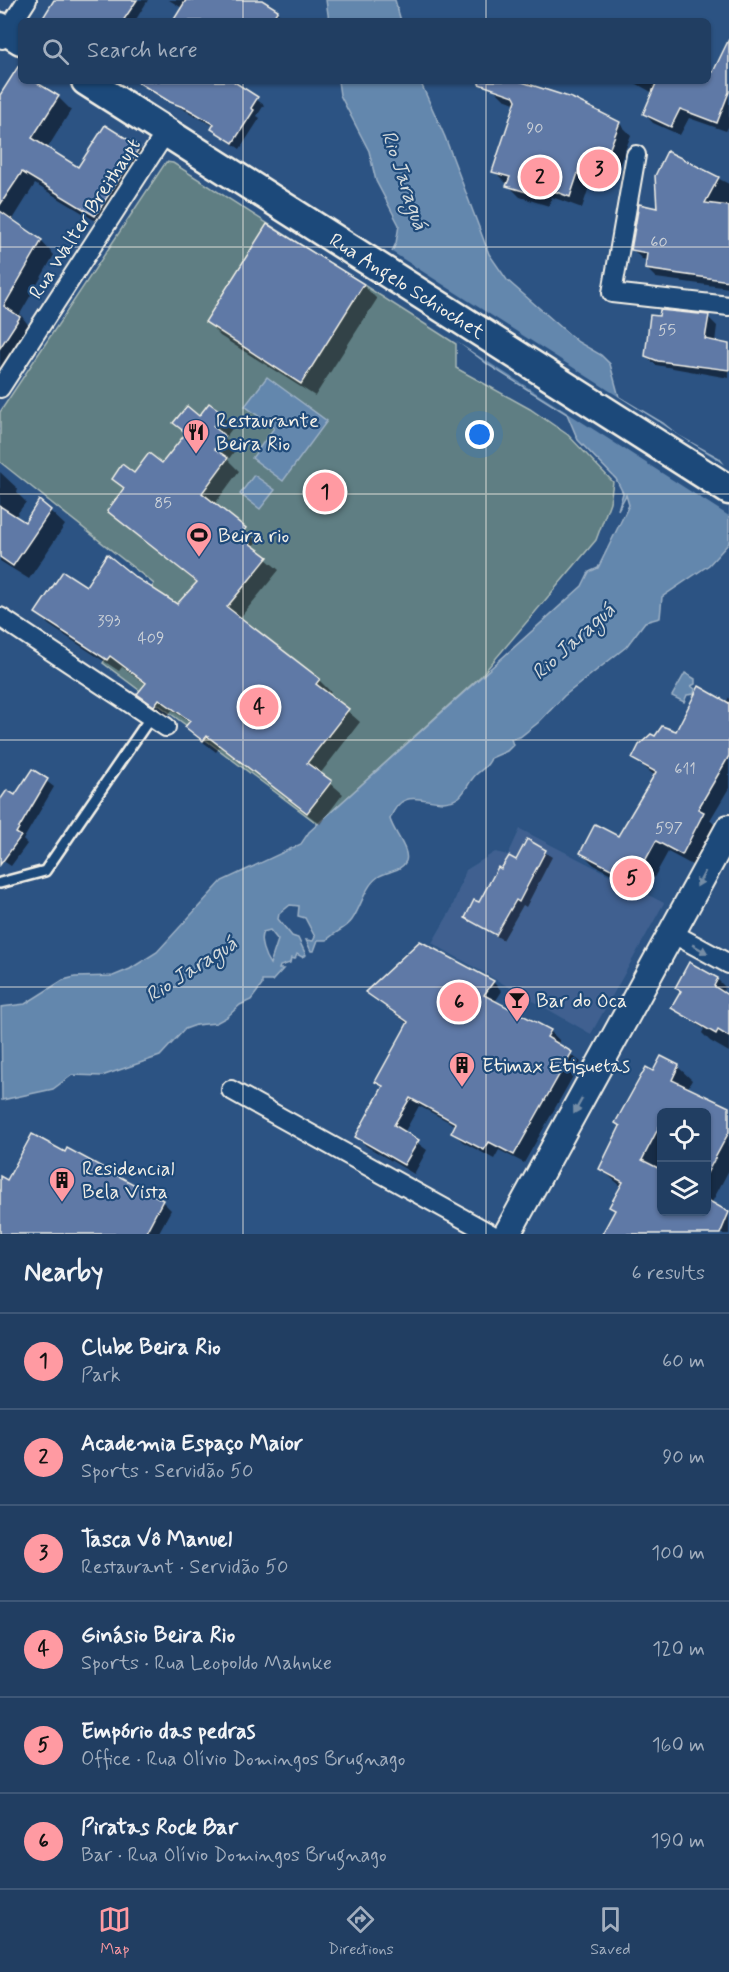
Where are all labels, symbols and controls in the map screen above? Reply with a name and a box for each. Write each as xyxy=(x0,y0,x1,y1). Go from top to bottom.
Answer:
search box xyxy=(18,18,711,84)
icon: search xyxy=(39,35,72,68)
text: Search here xyxy=(87,37,198,65)
house number: 90 xyxy=(526,118,544,139)
water label: Rio Jaraguá xyxy=(372,127,434,235)
street label: Rua Walter Breithaupt xyxy=(23,133,147,305)
pin: 3 xyxy=(580,146,618,192)
pin: 2 xyxy=(520,154,560,200)
street label: Rua Angelo Schiochet xyxy=(324,227,490,346)
house number: 60 xyxy=(650,232,668,253)
house number: 55 xyxy=(658,320,676,341)
place label: Restaurante Beira Rio xyxy=(216,408,319,458)
restaurant icon: Restaurante Beira Rio xyxy=(181,417,211,455)
your location xyxy=(465,420,494,449)
pin: 1 xyxy=(306,470,344,514)
house number: 85 xyxy=(154,493,172,514)
sports icon: Beira rio xyxy=(184,520,214,558)
place label: Beira rio xyxy=(218,523,289,550)
water label: Rio Jaraguá xyxy=(526,597,623,688)
house number: 393 xyxy=(97,611,121,632)
house number: 409 xyxy=(138,628,164,649)
pin: 4 xyxy=(240,684,278,730)
house number: 611 xyxy=(674,759,696,780)
house number: 597 xyxy=(655,818,683,839)
pin: 5 xyxy=(612,856,652,900)
one-way arrow xyxy=(696,871,706,888)
water label: Rio Jaraguá xyxy=(140,930,244,1011)
one-way arrow xyxy=(692,944,709,954)
pin: 6 xyxy=(440,980,478,1024)
bar icon: Bar do Oca xyxy=(502,985,532,1023)
place label: Bar do Oca xyxy=(536,988,627,1015)
building icon: Etimax Etiquetas xyxy=(447,1050,477,1088)
place label: Etimax Etiquetas xyxy=(482,1053,630,1080)
one-way arrow xyxy=(573,1097,583,1114)
map controls xyxy=(657,1108,711,1216)
button: locate xyxy=(657,1108,711,1162)
place label: Residencial Bela Vista xyxy=(82,1156,175,1206)
button: layers xyxy=(657,1162,711,1216)
building icon: Residencial Bela Vista xyxy=(47,1165,77,1203)
text: Nearby xyxy=(24,1256,103,1290)
text: 6 results xyxy=(632,1260,705,1287)
text: Clube Beira Rio xyxy=(81,1334,221,1362)
text: 1 xyxy=(39,1348,48,1375)
text: 60 m xyxy=(662,1348,705,1375)
text: Park xyxy=(81,1362,121,1389)
text: Academia Espaço Maior xyxy=(81,1430,303,1458)
text: 2 xyxy=(39,1444,48,1471)
text: 90 m xyxy=(662,1444,705,1471)
text: Sports · Servidão 50 xyxy=(81,1458,253,1485)
text: Tasca Vô Manuel xyxy=(81,1526,232,1554)
text: 3 xyxy=(39,1540,48,1567)
text: 100 m xyxy=(651,1540,705,1567)
text: Restaurant · Servidão 50 xyxy=(81,1554,288,1581)
text: Ginásio Beira Rio xyxy=(81,1622,235,1650)
text: 4 xyxy=(38,1636,49,1663)
text: 120 m xyxy=(652,1636,705,1663)
text: Sports · Rua Leopoldo Mahnke xyxy=(81,1650,332,1677)
text: Empório das pedras xyxy=(81,1718,255,1746)
text: 5 xyxy=(38,1732,50,1759)
text: 160 m xyxy=(652,1732,705,1759)
text: Office · Rua Olívio Domingos Brugnago xyxy=(81,1746,405,1773)
text: Piratas Rock Bar xyxy=(81,1814,238,1842)
text: 6 xyxy=(38,1828,49,1855)
text: 190 m xyxy=(651,1828,705,1855)
text: Bar · Rua Olívio Domingos Brugnago xyxy=(81,1842,387,1869)
tab: Map xyxy=(98,1903,131,1960)
tab: Directions xyxy=(328,1903,394,1960)
tab: Saved xyxy=(590,1903,631,1960)

